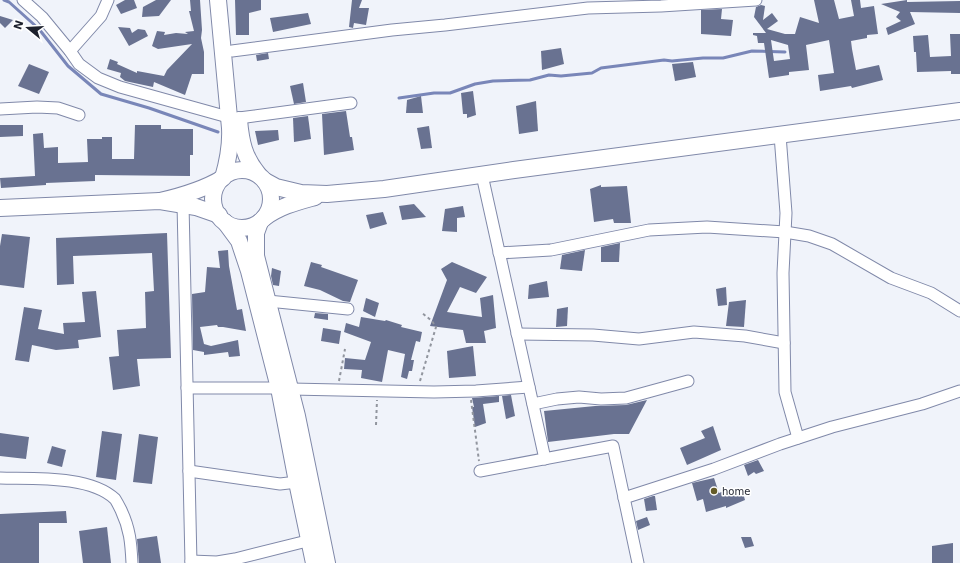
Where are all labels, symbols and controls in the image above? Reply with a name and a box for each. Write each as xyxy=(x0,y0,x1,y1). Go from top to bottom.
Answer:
north arrow xyxy=(8,8,48,48)
text: N xyxy=(11,19,27,31)
marker: home xyxy=(709,486,719,496)
place label: home xyxy=(722,486,750,497)

